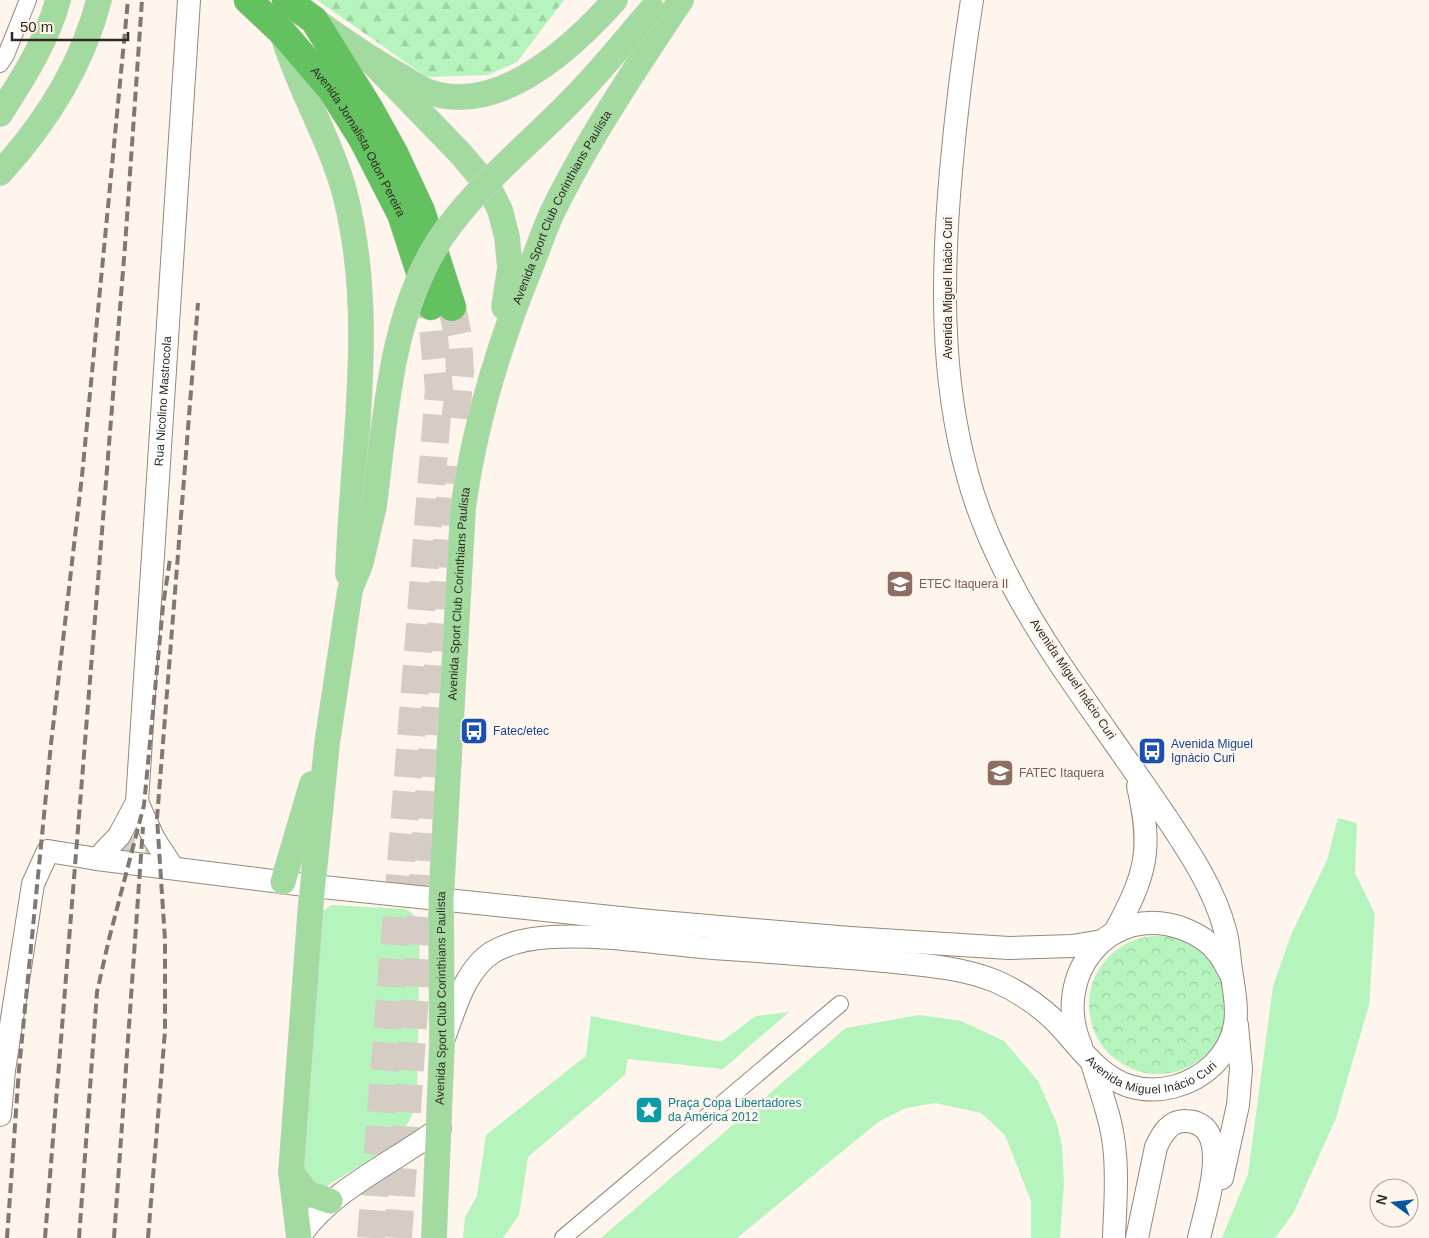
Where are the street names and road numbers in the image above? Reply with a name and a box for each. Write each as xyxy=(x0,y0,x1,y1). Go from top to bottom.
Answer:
street label: Avenida Jornalista Odon Pereira xyxy=(308,64,408,219)
street label: Avenida Sport Club Corinthians Paulista xyxy=(510,108,614,306)
street label: Avenida Miguel Inácio Curi xyxy=(941,217,955,359)
street label: Rua Nicolino Mastrocola xyxy=(152,335,174,467)
street label: Avenida Sport Club Corinthians Paulista xyxy=(445,486,473,701)
street label: Avenida Miguel Inácio Curi xyxy=(1027,616,1119,742)
street label: Avenida Sport Club Corinthians Paulista xyxy=(432,891,449,1105)
street label: Avenida Miguel Inácio Curi xyxy=(1083,1053,1220,1097)

